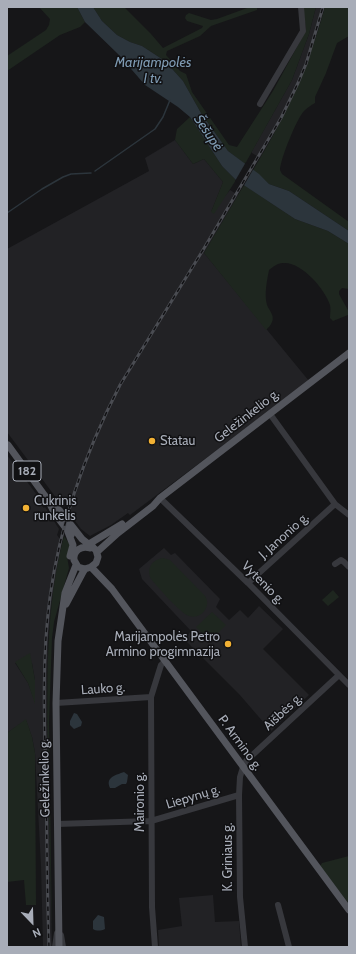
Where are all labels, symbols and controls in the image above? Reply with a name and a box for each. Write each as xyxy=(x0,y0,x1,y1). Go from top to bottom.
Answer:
water label: Marijampolės I tv. xyxy=(115,55,191,88)
water label: Šešupė xyxy=(190,112,226,154)
street label: Geležinkelio g. xyxy=(211,386,283,446)
place label: Statau xyxy=(160,433,195,449)
marker: Statau xyxy=(147,436,157,446)
road number: 182 xyxy=(13,461,41,481)
place label: Cukrinis runkelis xyxy=(34,493,77,524)
marker: Cukrinis runkelis xyxy=(21,503,31,513)
street label: J. Janonio g. xyxy=(256,509,312,563)
street label: Vytenio g. xyxy=(238,558,288,608)
place label: Marijampolės Petro Armino progimnazija xyxy=(106,629,220,660)
marker: Marijampolės Petro Armino progimnazija xyxy=(223,639,233,649)
street label: Lauko g. xyxy=(80,680,126,698)
street label: Aišbės g. xyxy=(260,690,306,734)
street label: P. Armino g. xyxy=(215,712,265,774)
street label: Geležinkelio g. xyxy=(37,739,53,817)
street label: Maironio g. xyxy=(132,772,148,832)
street label: Liepynų g. xyxy=(164,781,222,813)
street label: K. Griniaus g. xyxy=(220,822,236,892)
north arrow xyxy=(12,902,52,942)
text: N xyxy=(30,925,43,941)

